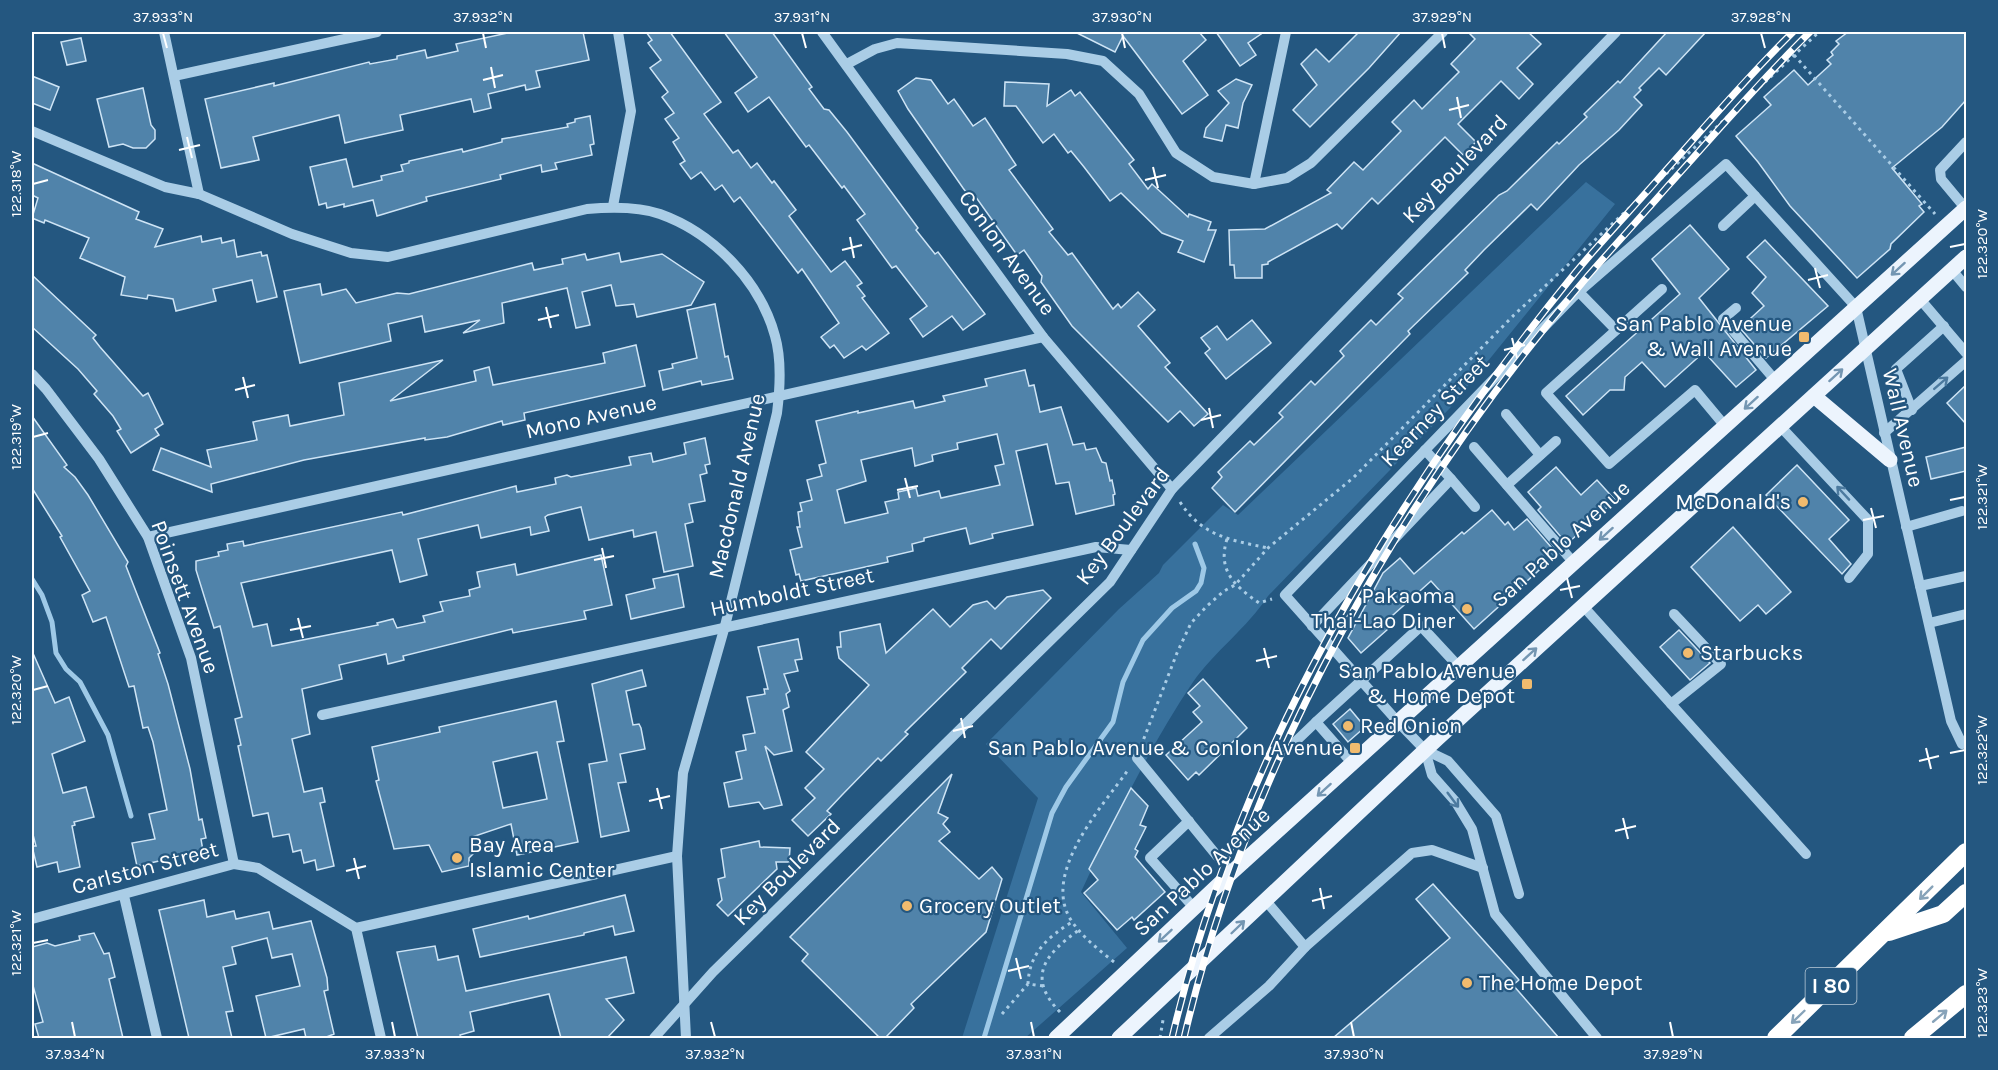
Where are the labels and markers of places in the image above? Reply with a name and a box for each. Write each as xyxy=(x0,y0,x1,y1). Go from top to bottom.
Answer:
place label: San Pablo Avenue & Wall Avenue xyxy=(1615,311,1792,362)
marker: San Pablo Avenue & Wall Avenue xyxy=(1797,330,1811,344)
place label: McDonald's xyxy=(1675,489,1791,515)
marker: McDonald's xyxy=(1796,495,1810,509)
place label: Pakaoma Thai-Lao Diner xyxy=(1311,583,1455,634)
marker: Pakaoma Thai-Lao Diner xyxy=(1460,602,1474,616)
place label: Starbucks xyxy=(1700,640,1803,666)
marker: Starbucks xyxy=(1681,646,1695,660)
place label: San Pablo Avenue & Home Depot xyxy=(1338,658,1515,709)
marker: San Pablo Avenue & Home Depot xyxy=(1520,677,1534,691)
place label: Red Onion xyxy=(1360,713,1462,739)
marker: Red Onion xyxy=(1341,719,1355,733)
place label: San Pablo Avenue & Conlon Avenue xyxy=(988,735,1343,761)
marker: San Pablo Avenue & Conlon Avenue xyxy=(1348,741,1362,755)
place label: Bay Area Islamic Center xyxy=(469,832,614,883)
marker: Bay Area Islamic Center xyxy=(450,851,464,865)
place label: Grocery Outlet xyxy=(919,893,1061,919)
marker: Grocery Outlet xyxy=(900,899,914,913)
place label: The Home Depot xyxy=(1479,970,1643,996)
marker: The Home Depot xyxy=(1460,976,1474,990)

